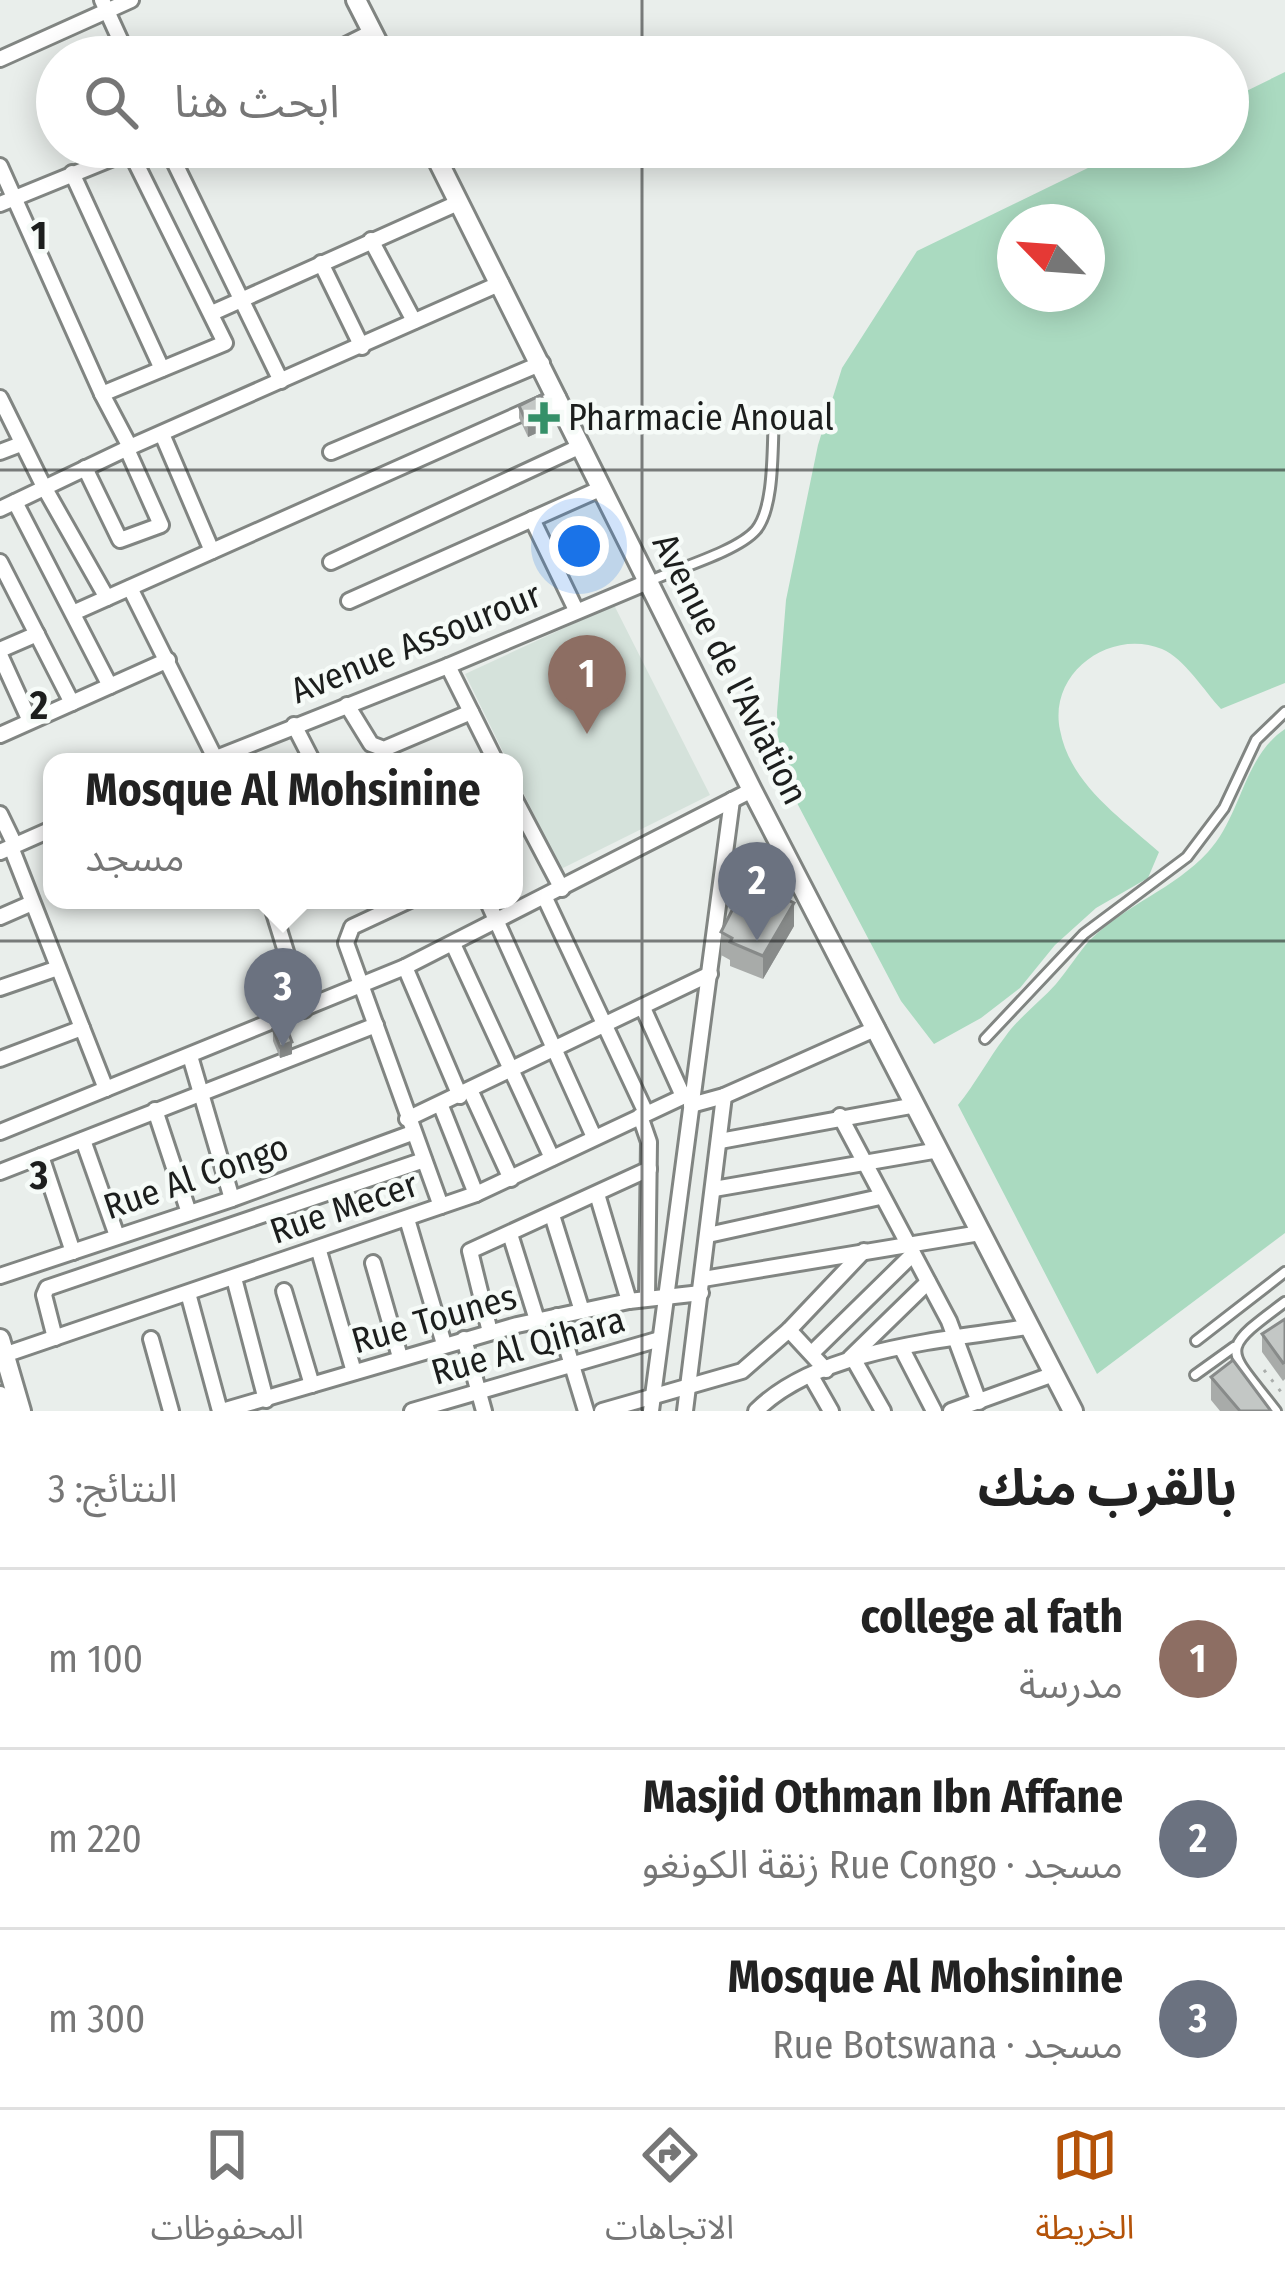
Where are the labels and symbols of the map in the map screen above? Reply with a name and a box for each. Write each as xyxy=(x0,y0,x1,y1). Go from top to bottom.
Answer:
north arrow xyxy=(997,204,1105,312)
text: 1 xyxy=(31,213,47,259)
place label: Pharmacie Anoual xyxy=(568,396,834,440)
marker: Pharmacie Anoual xyxy=(531,405,557,431)
your location xyxy=(549,516,609,576)
street label: Avenue de l'Aviation xyxy=(643,526,817,812)
street label: Avenue Assourour xyxy=(285,573,548,713)
pin: 1 xyxy=(548,635,626,734)
text: 2 xyxy=(29,683,48,729)
pin: 2 xyxy=(718,842,796,941)
pin: 3 xyxy=(244,948,322,1047)
street label: Rue Al Congo xyxy=(98,1125,294,1229)
text: 3 xyxy=(29,1153,48,1199)
street label: Rue Mecer xyxy=(264,1162,424,1254)
street label: Rue Tounes xyxy=(347,1275,521,1363)
street label: Rue Al Qihara xyxy=(426,1297,630,1395)

